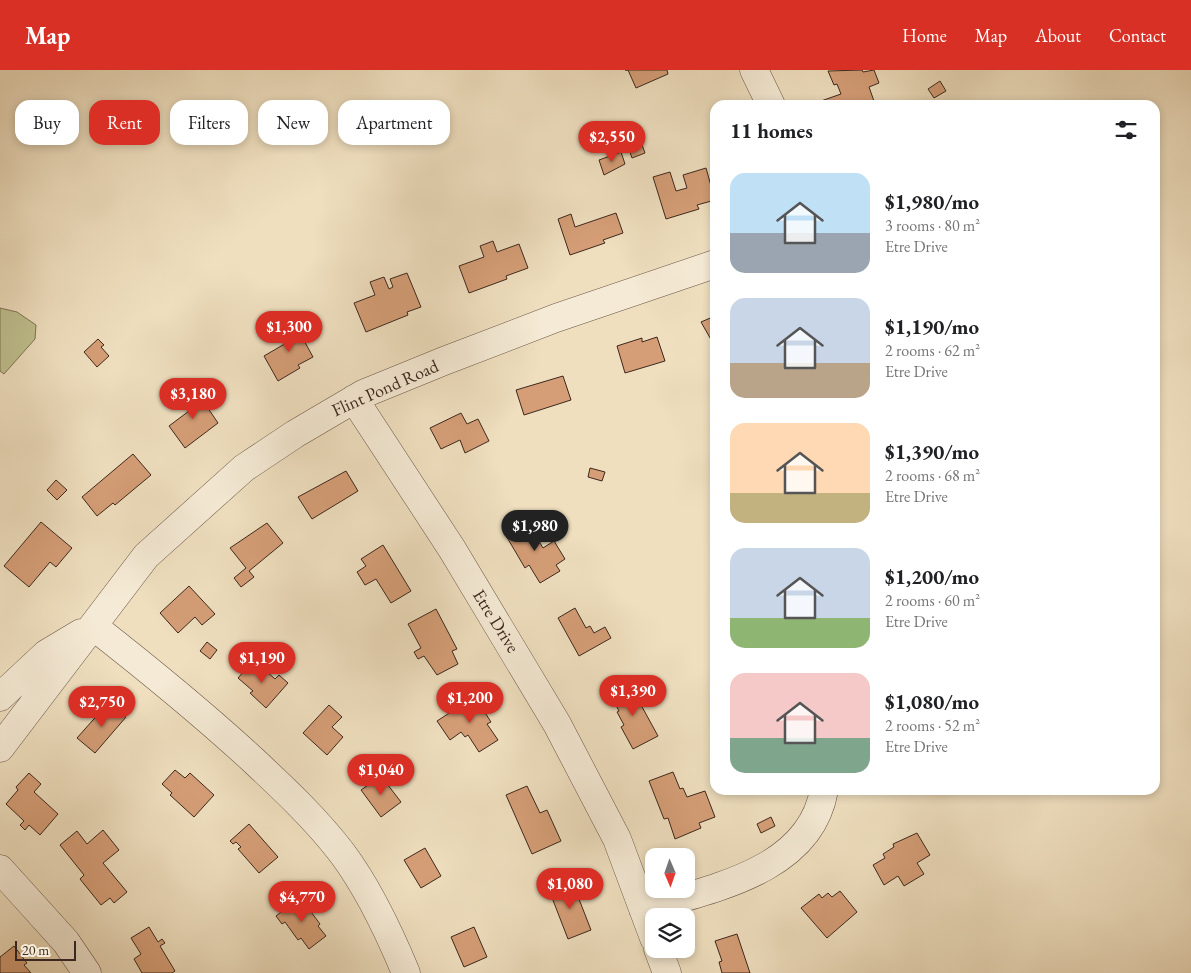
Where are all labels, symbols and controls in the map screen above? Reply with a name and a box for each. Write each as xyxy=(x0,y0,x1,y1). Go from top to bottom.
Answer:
text: Map xyxy=(25,20,70,51)
text: Home xyxy=(902,24,947,47)
text: Map xyxy=(975,24,1007,47)
text: About xyxy=(1035,24,1081,47)
text: Contact xyxy=(1109,24,1166,47)
chip: Buy xyxy=(15,100,79,145)
chip: Rent xyxy=(89,100,160,145)
chip: Filters xyxy=(170,100,248,145)
chip: New xyxy=(258,100,328,145)
chip: Apartment xyxy=(338,100,450,145)
icon: filters xyxy=(1112,116,1140,144)
text: 11 homes xyxy=(730,117,813,144)
pin: $2,550 xyxy=(571,121,653,163)
text: $2,550 xyxy=(589,126,635,147)
text: $1,980/mo xyxy=(885,188,979,215)
icon: home xyxy=(770,193,830,253)
text: 3 rooms · 80 m² xyxy=(885,215,980,236)
text: Etre Drive xyxy=(885,236,948,257)
pin: $1,300 xyxy=(248,310,330,353)
text: $1,190/mo xyxy=(885,313,979,340)
text: $1,300 xyxy=(266,316,312,337)
icon: home xyxy=(770,318,830,378)
text: 2 rooms · 62 m² xyxy=(885,340,980,361)
street label: Flint Pond Road xyxy=(328,353,443,421)
text: Etre Drive xyxy=(885,361,948,382)
pin: $3,180 xyxy=(152,378,234,420)
text: $3,180 xyxy=(170,383,216,404)
text: $1,390/mo xyxy=(885,438,979,465)
icon: home xyxy=(770,443,830,503)
text: 2 rooms · 68 m² xyxy=(885,465,980,486)
text: Etre Drive xyxy=(885,486,948,507)
pin: $1,980 xyxy=(494,510,576,552)
text: $1,980 xyxy=(512,515,558,536)
text: $1,200/mo xyxy=(885,563,979,590)
icon: home xyxy=(770,568,830,628)
street label: Etre Drive xyxy=(468,585,525,657)
text: 2 rooms · 60 m² xyxy=(885,590,980,611)
text: Etre Drive xyxy=(885,611,948,632)
pin: $1,190 xyxy=(221,642,303,684)
text: $1,190 xyxy=(239,647,285,668)
pin: $1,390 xyxy=(592,674,674,717)
text: $1,390 xyxy=(610,680,656,701)
pin: $1,200 xyxy=(429,682,511,724)
pin: $2,750 xyxy=(61,686,143,728)
text: $1,200 xyxy=(447,687,493,708)
text: $1,080/mo xyxy=(885,688,979,715)
text: $2,750 xyxy=(79,691,125,712)
icon: home xyxy=(770,693,830,753)
text: 2 rooms · 52 m² xyxy=(885,715,980,736)
text: Etre Drive xyxy=(885,736,948,757)
pin: $1,040 xyxy=(340,754,422,796)
text: $1,040 xyxy=(358,759,404,780)
north arrow xyxy=(645,848,695,898)
map controls xyxy=(645,848,695,958)
pin: $1,080 xyxy=(529,868,611,910)
text: $1,080 xyxy=(547,873,593,894)
pin: $4,770 xyxy=(261,880,343,923)
text: $4,770 xyxy=(279,886,325,907)
button: layers xyxy=(645,908,695,958)
scale bar xyxy=(15,938,76,961)
text: 20 m xyxy=(22,941,49,959)

